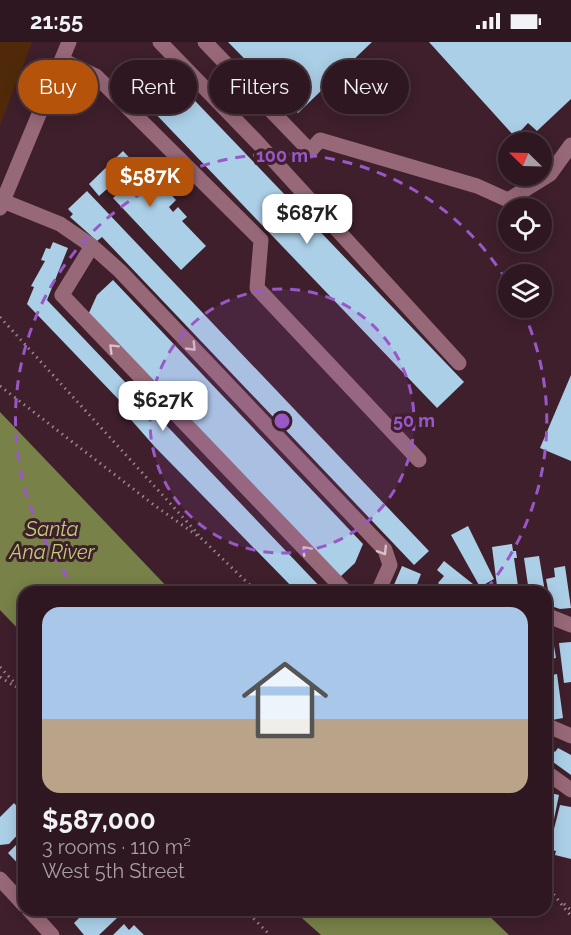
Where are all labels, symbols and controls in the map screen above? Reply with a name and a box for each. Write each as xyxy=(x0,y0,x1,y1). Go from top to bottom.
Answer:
text: 21:55 xyxy=(30,8,83,34)
chip: Buy xyxy=(18,60,98,114)
chip: Rent xyxy=(110,60,197,114)
chip: Filters xyxy=(209,60,310,114)
chip: New xyxy=(322,60,409,114)
north arrow xyxy=(498,132,552,186)
map controls xyxy=(498,132,552,318)
text: 100 m xyxy=(256,145,308,166)
pin: $587K xyxy=(108,157,192,208)
text: $587K xyxy=(120,164,180,188)
pin: $687K xyxy=(265,194,349,245)
button: locate xyxy=(498,198,552,252)
text: $687K xyxy=(276,201,338,225)
button: layers xyxy=(498,264,552,318)
one-way arrow xyxy=(185,340,196,351)
one-way arrow xyxy=(109,345,120,356)
pin: $627K xyxy=(121,381,205,432)
text: $627K xyxy=(133,388,193,412)
text: 50 m xyxy=(393,410,435,431)
centre of rings xyxy=(272,411,292,431)
water label: Santa Ana River xyxy=(8,517,96,564)
one-way arrow xyxy=(376,544,387,555)
one-way arrow xyxy=(302,546,313,556)
icon: home xyxy=(231,646,339,754)
text: $587,000 xyxy=(42,805,156,835)
text: 3 rooms · 110 m² xyxy=(42,835,191,859)
text: West 5th Street xyxy=(42,859,185,883)

